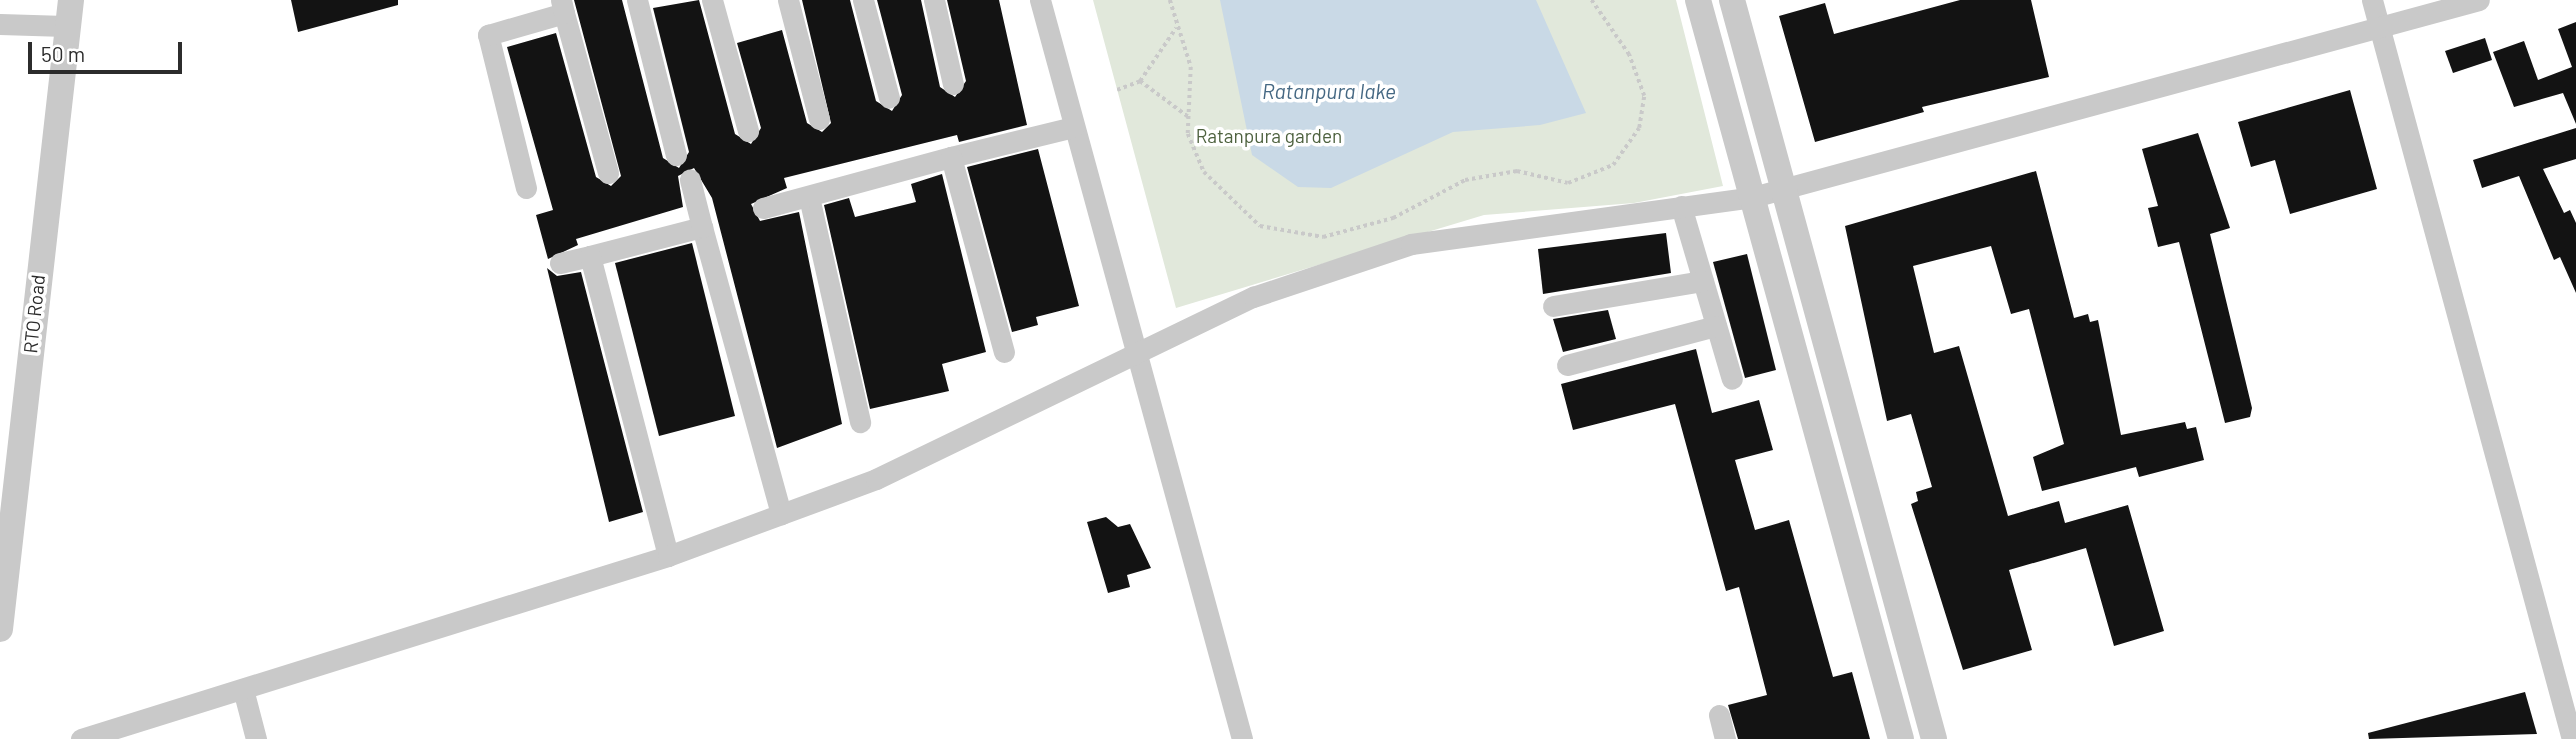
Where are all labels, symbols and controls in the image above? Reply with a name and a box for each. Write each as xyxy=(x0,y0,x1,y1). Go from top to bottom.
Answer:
scale bar xyxy=(32,28,186,72)
text: 50 m xyxy=(41,41,85,66)
water label: Ratanpura lake xyxy=(1262,78,1396,104)
park label: Ratanpura garden xyxy=(1196,125,1342,147)
street label: RTO Road xyxy=(19,273,49,355)

